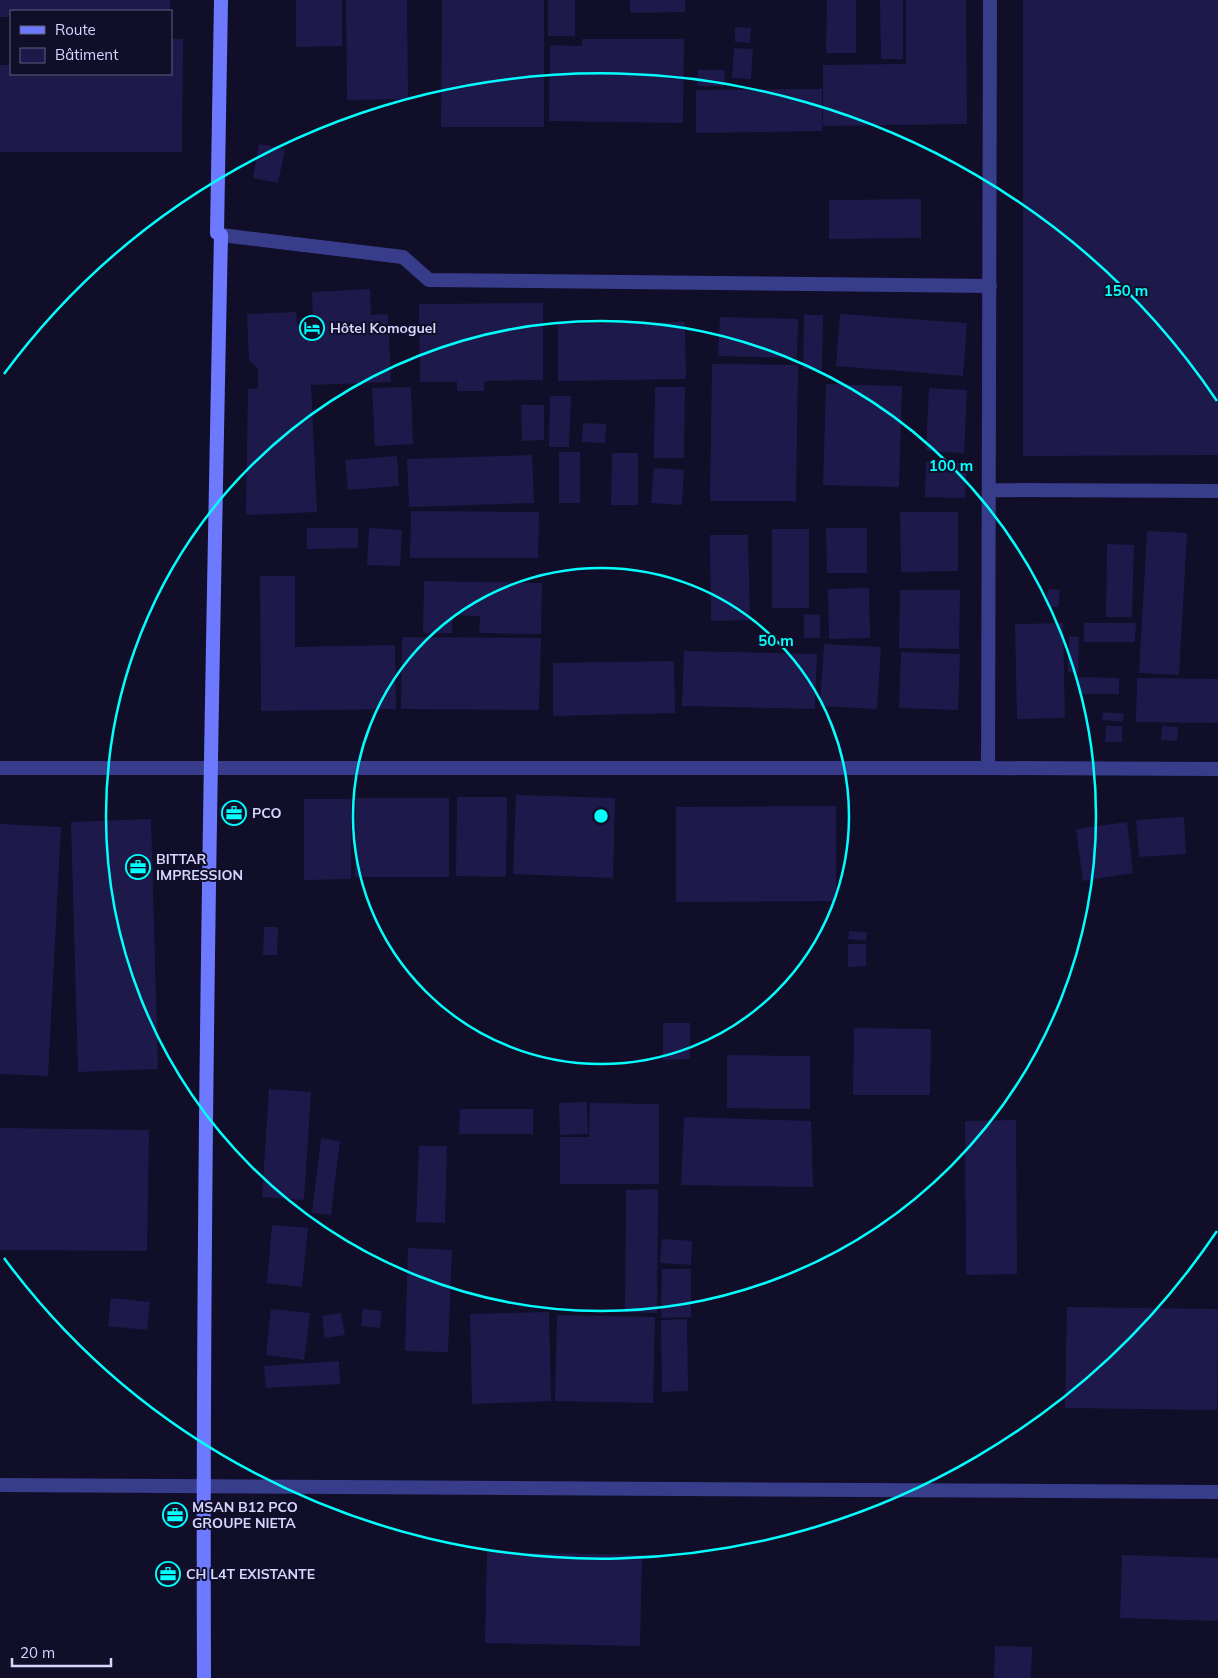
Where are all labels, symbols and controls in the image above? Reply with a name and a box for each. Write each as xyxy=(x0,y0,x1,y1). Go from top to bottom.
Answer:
legend xyxy=(10,10,172,75)
text: Route xyxy=(55,20,96,39)
text: Bâtiment xyxy=(55,45,118,64)
text: 150 m xyxy=(1104,281,1148,300)
hotel icon: Hôtel Komoguel xyxy=(299,315,325,341)
place label: Hôtel Komoguel xyxy=(330,319,436,337)
text: 100 m xyxy=(929,456,973,475)
text: 50 m xyxy=(758,631,794,650)
office icon: PCO xyxy=(221,800,247,826)
place label: PCO xyxy=(252,804,282,822)
centre of rings xyxy=(592,807,610,825)
place label: BITTAR IMPRESSION xyxy=(156,850,243,884)
office icon: BITTAR IMPRESSION xyxy=(125,854,151,880)
place label: MSAN B12 PCO GROUPE NIETA xyxy=(192,1498,298,1532)
office icon: MSAN B12 PCO GROUPE NIETA xyxy=(162,1502,188,1528)
office icon: CH L4T EXISTANTE xyxy=(155,1561,181,1587)
place label: CH L4T EXISTANTE xyxy=(186,1565,315,1583)
scale bar xyxy=(12,1636,111,1668)
text: 20 m xyxy=(20,1643,55,1662)

